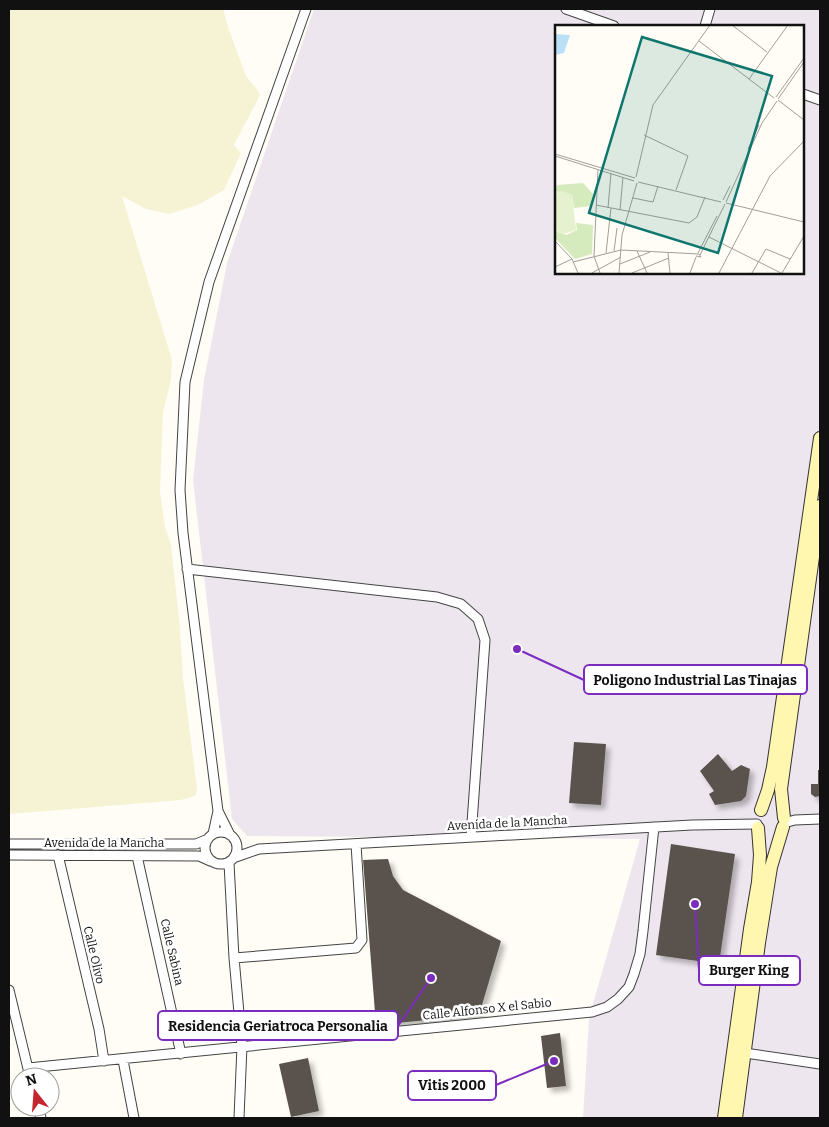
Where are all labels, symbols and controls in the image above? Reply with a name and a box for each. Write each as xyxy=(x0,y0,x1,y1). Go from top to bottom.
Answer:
inset map xyxy=(555,25,804,274)
callout: Poligono Industrial Las Tinajas xyxy=(584,665,807,694)
text: Poligono Industrial Las Tinajas xyxy=(593,672,797,689)
street label: Avenida de la Mancha xyxy=(446,813,568,833)
street label: Avenida de la Mancha xyxy=(44,836,165,850)
street label: Calle Sabina xyxy=(158,917,187,987)
street label: Calle Olivo xyxy=(81,925,107,985)
callout: Burger King xyxy=(699,956,800,985)
text: Burger King xyxy=(709,962,789,979)
street label: Calle Alfonso X el Sabio xyxy=(422,995,552,1023)
callout: Residencia Geriatroca Personalia xyxy=(158,1011,398,1040)
text: Residencia Geriatroca Personalia xyxy=(168,1018,388,1035)
north arrow xyxy=(10,1067,60,1117)
text: N xyxy=(24,1070,39,1090)
callout: Vitis 2000 xyxy=(408,1071,496,1100)
text: Vitis 2000 xyxy=(418,1077,486,1094)

